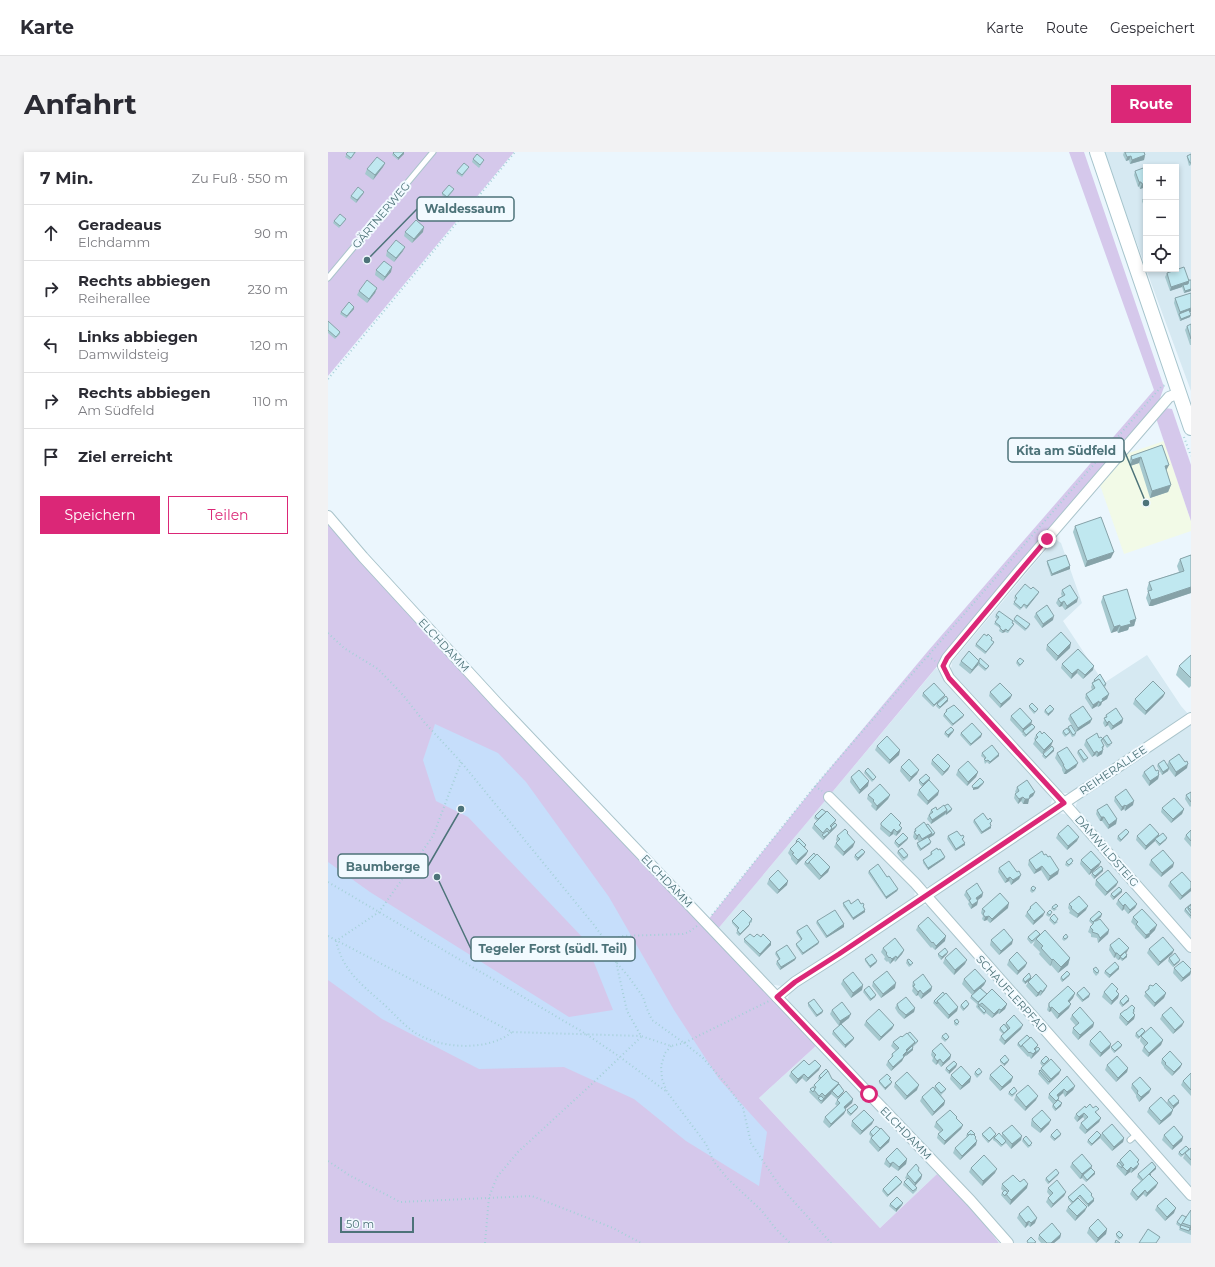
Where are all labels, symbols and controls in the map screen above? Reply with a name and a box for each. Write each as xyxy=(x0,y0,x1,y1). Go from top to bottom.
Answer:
text: Karte xyxy=(20,16,74,39)
text: Karte xyxy=(986,19,1024,37)
text: Route xyxy=(1046,19,1088,37)
text: Gespeichert xyxy=(1110,19,1195,37)
button: Route xyxy=(1111,85,1191,123)
text: Anfahrt xyxy=(24,87,137,121)
map controls xyxy=(1143,164,1179,272)
button: + xyxy=(1143,164,1179,200)
text: 7 Min. xyxy=(40,168,93,188)
text: Zu Fuß · 550 m xyxy=(192,170,288,186)
street label: GÄRTNERWEG xyxy=(349,179,413,251)
callout: Waldessaum xyxy=(417,197,514,221)
button: − xyxy=(1143,200,1179,236)
text: Waldessaum xyxy=(424,201,506,216)
text: Geradeaus xyxy=(78,215,161,234)
icon: ahead xyxy=(40,222,62,244)
text: 90 m xyxy=(254,225,288,241)
text: Elchdamm xyxy=(78,234,150,250)
button: locate xyxy=(1143,236,1179,272)
text: Rechts abbiegen xyxy=(78,271,211,290)
icon: right xyxy=(40,278,62,300)
text: 230 m xyxy=(247,281,288,297)
text: Reiherallee xyxy=(78,290,150,306)
text: Links abbiegen xyxy=(78,327,198,346)
icon: left xyxy=(40,334,62,356)
text: 120 m xyxy=(250,337,288,353)
text: Damwildsteig xyxy=(78,346,169,362)
text: Rechts abbiegen xyxy=(78,383,211,402)
icon: right xyxy=(40,390,62,412)
text: 110 m xyxy=(253,393,288,409)
text: Am Südfeld xyxy=(78,402,155,418)
callout: Kita am Südfeld xyxy=(1008,438,1124,462)
text: Kita am Südfeld xyxy=(1016,443,1116,458)
icon: arrive xyxy=(40,446,62,468)
text: Ziel erreicht xyxy=(78,447,173,466)
button: Speichern xyxy=(40,496,160,534)
button: Teilen xyxy=(168,496,288,534)
route end xyxy=(1038,530,1056,548)
street label: ELCHDAMM xyxy=(416,615,472,675)
street label: REIHERALLEE xyxy=(1077,742,1149,798)
street label: DAMWILDSTEIG xyxy=(1072,812,1142,890)
street label: ELCHDAMM xyxy=(638,852,696,910)
callout: Baumberge xyxy=(338,854,428,878)
text: Baumberge xyxy=(346,859,421,874)
callout: Tegeler Forst (südl. Teil) xyxy=(471,937,635,961)
text: Tegeler Forst (südl. Teil) xyxy=(479,941,627,956)
street label: SCHAUFLERPFAD xyxy=(973,952,1051,1036)
route start xyxy=(860,1085,878,1103)
street label: ELCHDAMM xyxy=(877,1104,935,1162)
scale bar xyxy=(340,1215,414,1234)
text: 50 m xyxy=(346,1217,374,1231)

